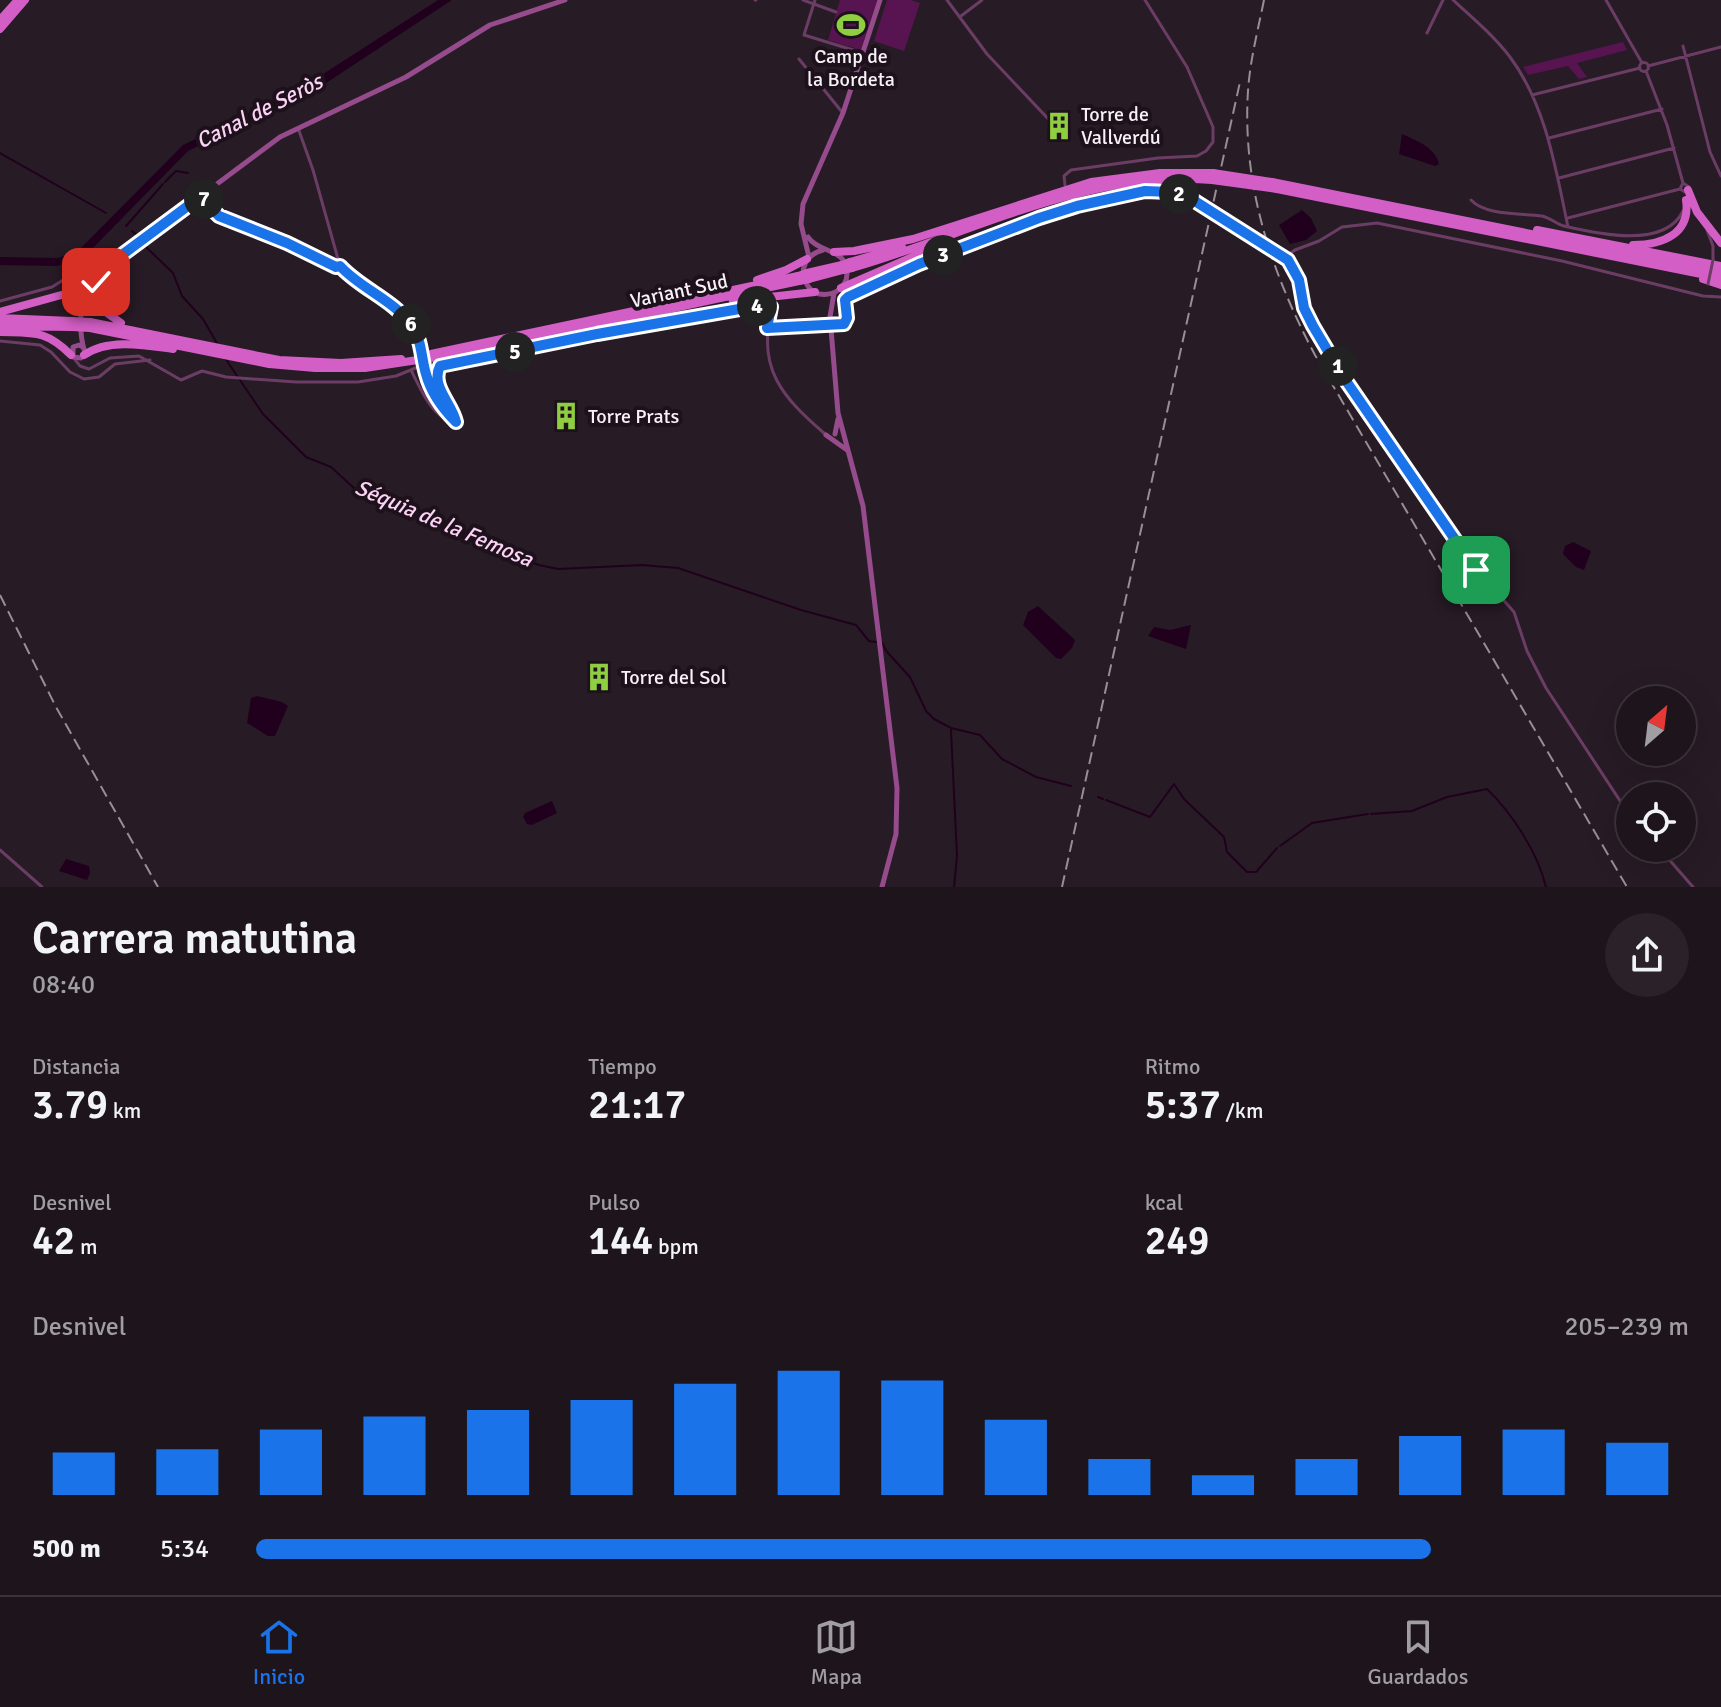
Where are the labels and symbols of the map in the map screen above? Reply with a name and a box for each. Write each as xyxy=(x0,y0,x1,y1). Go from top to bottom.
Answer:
sports icon: Camp de la Bordeta xyxy=(836,10,866,40)
place label: Camp de la Bordeta xyxy=(807,44,895,92)
water label: Canal de Seròs xyxy=(191,67,329,154)
place label: Torre de Vallverdú xyxy=(1081,102,1161,150)
building icon: Torre de Vallverdú xyxy=(1044,111,1074,141)
pin: 2 xyxy=(1159,174,1199,214)
pin: 7 xyxy=(184,179,224,219)
pin: 3 xyxy=(923,235,963,275)
pin xyxy=(62,248,130,316)
street label: Variant Sud xyxy=(628,268,730,314)
pin: 4 xyxy=(737,286,777,326)
pin: 6 xyxy=(391,304,431,344)
pin: 5 xyxy=(495,332,535,372)
pin: 1 xyxy=(1318,346,1358,386)
building icon: Torre Prats xyxy=(551,401,581,431)
place label: Torre Prats xyxy=(588,404,680,429)
water label: Séquia de la Femosa xyxy=(351,473,538,573)
pin xyxy=(1442,536,1510,604)
building icon: Torre del Sol xyxy=(584,662,614,692)
place label: Torre del Sol xyxy=(621,665,727,690)
north arrow xyxy=(1616,686,1696,766)

